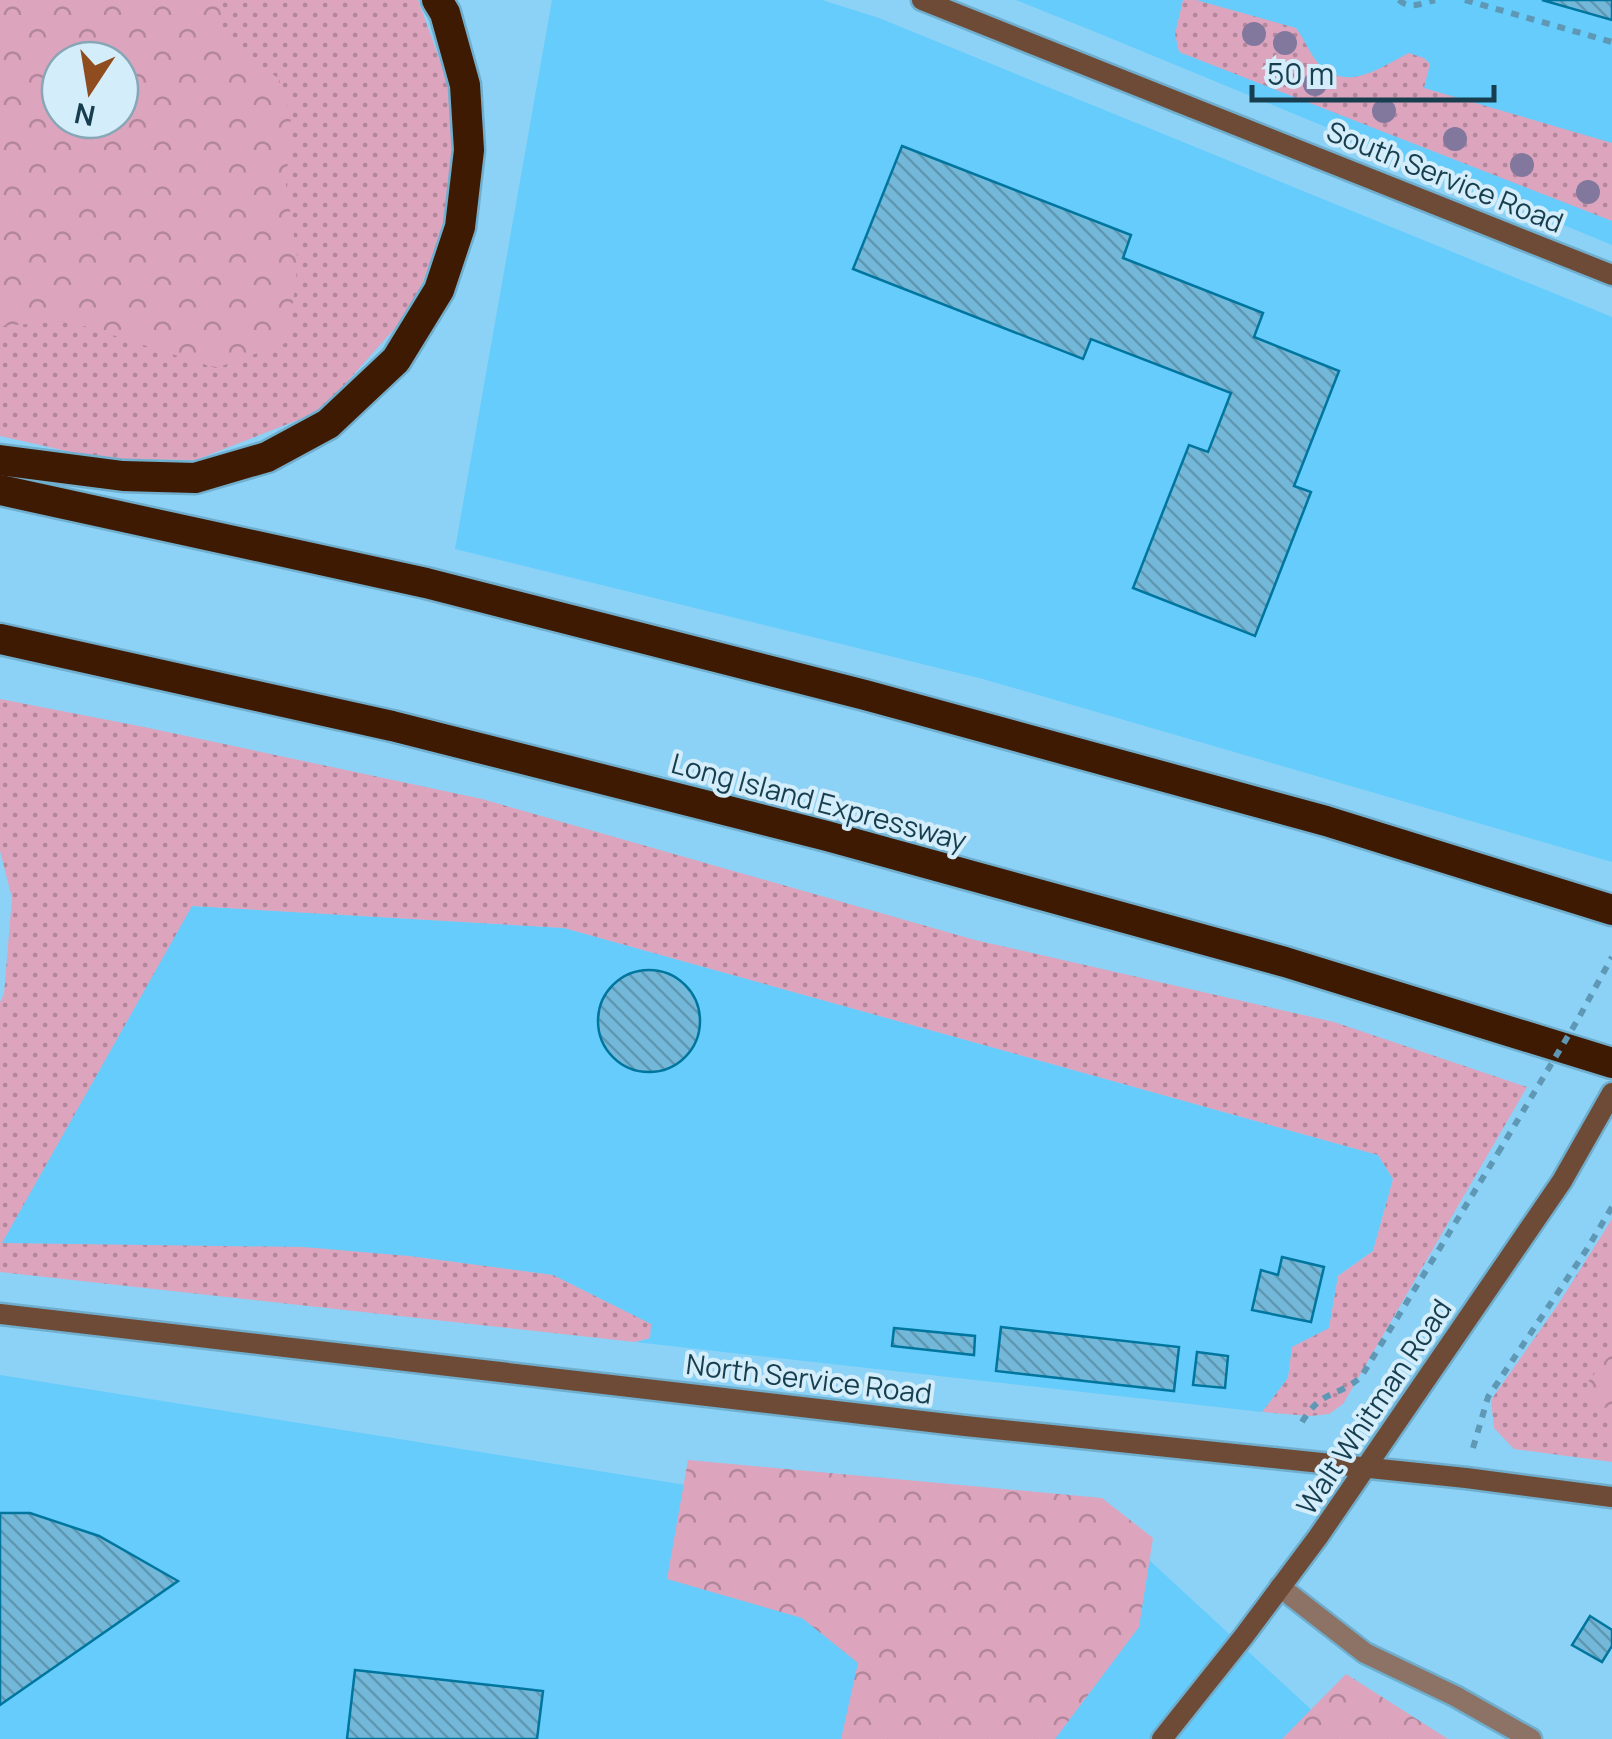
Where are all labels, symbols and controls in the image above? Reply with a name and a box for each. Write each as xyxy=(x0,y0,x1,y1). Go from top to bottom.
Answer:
north arrow xyxy=(40,40,140,140)
scale bar xyxy=(1252,40,1494,102)
text: 50 m xyxy=(1267,53,1334,94)
text: N xyxy=(71,95,98,136)
street label: South Service Road xyxy=(1322,111,1569,241)
street label: Long Island Expressway xyxy=(667,743,971,859)
street label: Walt Whitman Road xyxy=(1287,1291,1459,1522)
street label: North Service Road xyxy=(684,1344,934,1412)

